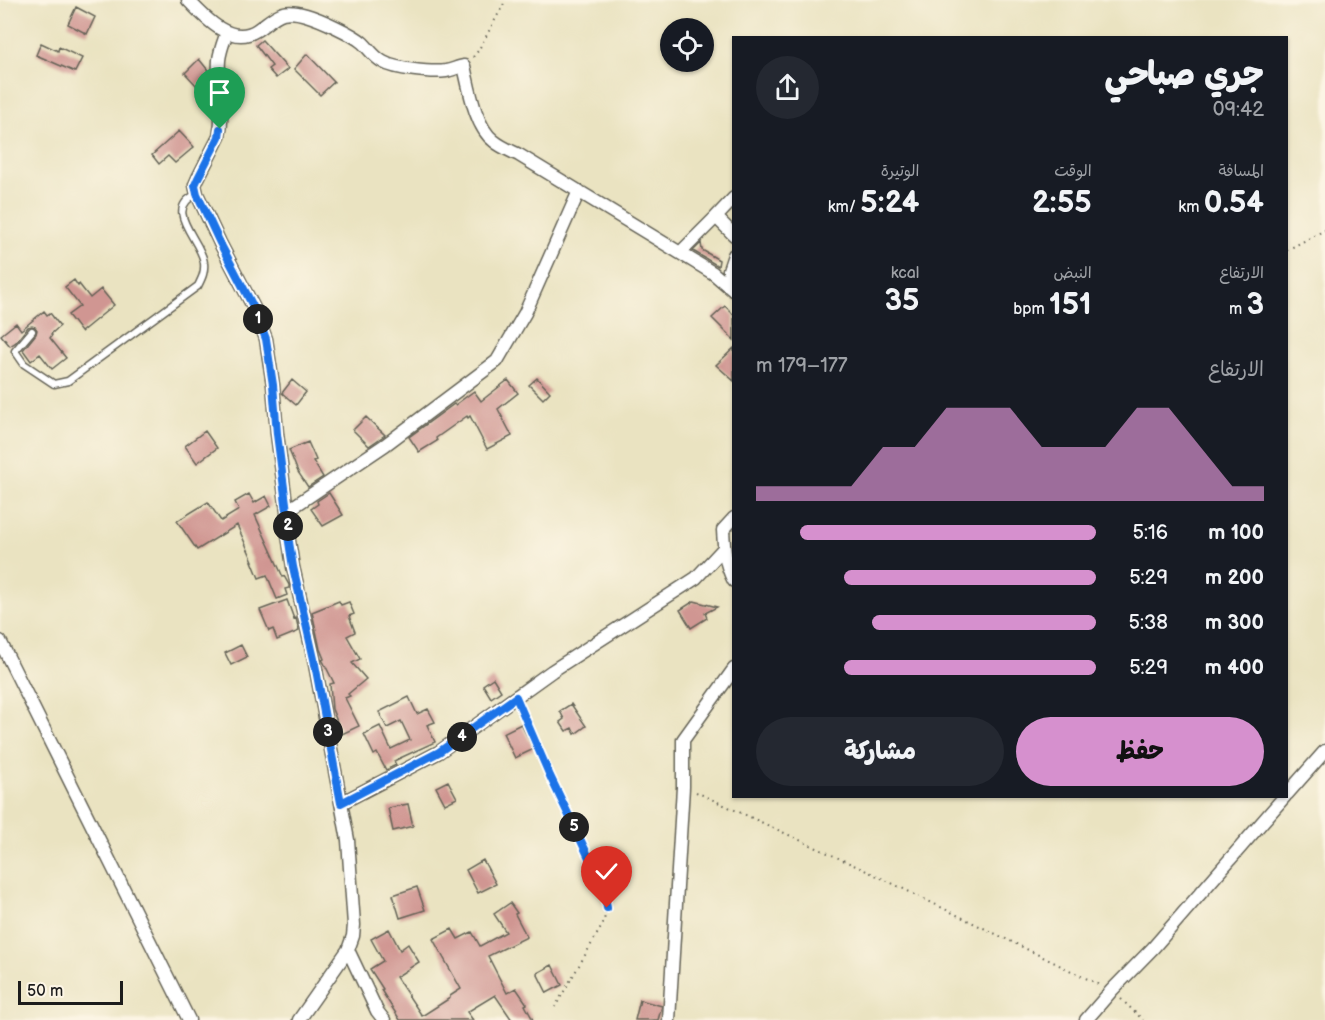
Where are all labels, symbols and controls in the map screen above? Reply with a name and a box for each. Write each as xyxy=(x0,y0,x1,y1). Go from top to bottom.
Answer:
map controls xyxy=(660,18,714,72)
button: locate xyxy=(660,18,714,72)
text: جري صباحي xyxy=(1105,55,1264,95)
button: share xyxy=(756,56,819,119)
pin xyxy=(194,67,245,129)
icon: arrive xyxy=(203,76,236,109)
text: 09:42 xyxy=(1213,98,1264,122)
text: الوتيرة xyxy=(881,162,919,181)
text: الوقت xyxy=(1054,162,1092,181)
text: المسافة xyxy=(1218,162,1264,181)
text: 5:24 xyxy=(860,185,919,221)
text: 2:55 xyxy=(1032,185,1092,221)
text: 0.54 xyxy=(1204,185,1264,221)
text: /km xyxy=(828,198,860,217)
text: km xyxy=(1178,198,1204,217)
text: kcal xyxy=(891,264,919,283)
text: النبض xyxy=(1053,264,1092,283)
text: الارتفاع xyxy=(1219,264,1264,283)
text: 35 xyxy=(885,283,919,319)
text: 151 xyxy=(1049,287,1092,323)
text: 3 xyxy=(1246,287,1264,323)
text: bpm xyxy=(1013,300,1049,319)
text: m xyxy=(1229,300,1246,319)
pin: 1 xyxy=(243,304,273,334)
text: 1 xyxy=(255,309,261,328)
text: 177–179 m xyxy=(756,354,848,378)
text: الارتفاع xyxy=(1208,358,1264,382)
pin: 2 xyxy=(273,511,303,541)
text: 2 xyxy=(283,516,293,535)
text: 5:16 xyxy=(1133,521,1168,545)
text: 100 m xyxy=(1208,521,1264,545)
text: 5:29 xyxy=(1129,566,1168,590)
text: 200 m xyxy=(1205,566,1264,590)
text: 5:38 xyxy=(1129,611,1168,635)
text: 300 m xyxy=(1205,611,1264,635)
text: 5:29 xyxy=(1129,656,1168,680)
text: 400 m xyxy=(1205,656,1264,680)
pin: 3 xyxy=(313,717,343,747)
button: مشاركة xyxy=(756,717,1004,786)
button: حفظ xyxy=(1016,717,1264,786)
text: 3 xyxy=(323,722,333,741)
pin: 4 xyxy=(447,722,477,752)
text: 4 xyxy=(457,727,467,746)
pin: 5 xyxy=(559,812,589,842)
text: 5 xyxy=(569,817,579,836)
pin xyxy=(581,846,632,908)
icon: check xyxy=(590,855,623,888)
scale bar xyxy=(18,978,123,1006)
text: 50 m xyxy=(27,982,63,1001)

